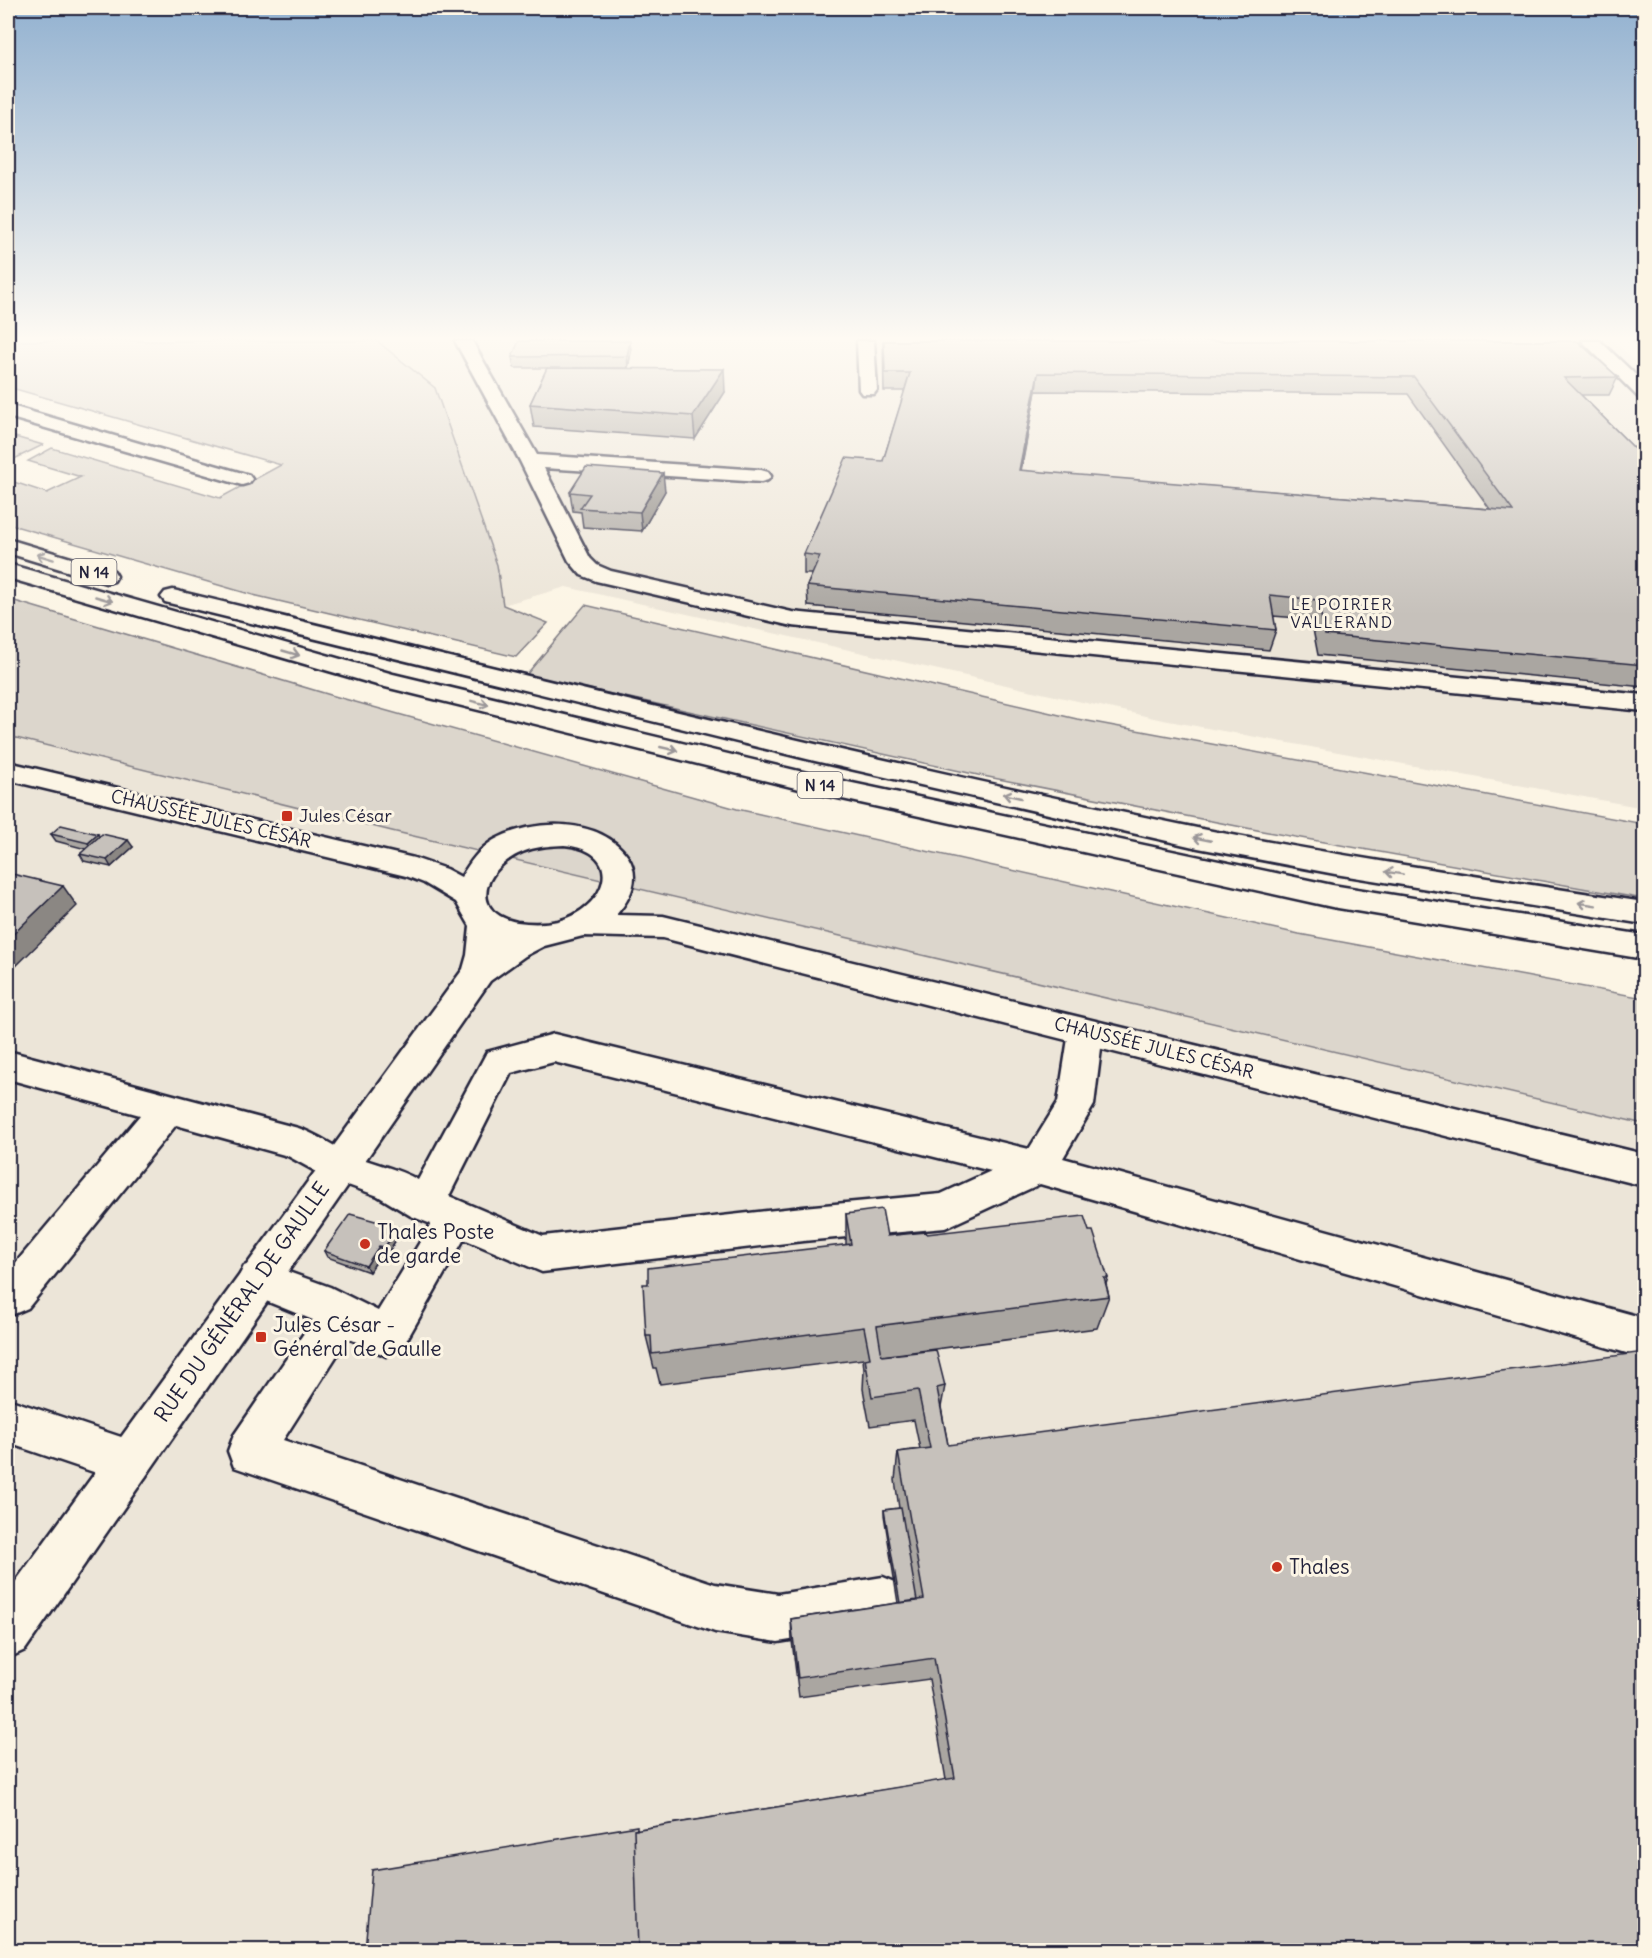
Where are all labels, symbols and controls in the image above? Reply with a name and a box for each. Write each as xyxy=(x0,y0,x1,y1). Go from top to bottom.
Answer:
one-way arrow xyxy=(36,551,55,562)
road number: N 14 xyxy=(72,559,116,585)
one-way arrow xyxy=(94,594,113,605)
district label: LE POIRIER VALLERAND xyxy=(1291,594,1394,632)
one-way arrow xyxy=(281,648,300,659)
one-way arrow xyxy=(470,698,489,710)
one-way arrow xyxy=(659,744,678,756)
road number: N 14 xyxy=(798,772,842,798)
street label: CHAUSSÉE JULES CÉSAR xyxy=(109,784,314,853)
one-way arrow xyxy=(1003,790,1022,802)
place label: Jules César xyxy=(299,804,392,827)
marker: Jules César xyxy=(280,809,294,823)
one-way arrow xyxy=(1193,833,1213,844)
one-way arrow xyxy=(1385,868,1405,879)
one-way arrow xyxy=(1577,899,1597,910)
street label: CHAUSSÉE JULES CÉSAR xyxy=(1052,1012,1256,1083)
street label: RUE DU GÉNÉRAL DE GAULLE xyxy=(148,1176,335,1427)
place label: Thales Poste de garde xyxy=(377,1218,494,1269)
marker: Thales Poste de garde xyxy=(358,1237,372,1251)
place label: Jules César - Général de Gaulle xyxy=(273,1311,442,1362)
marker: Jules César - Général de Gaulle xyxy=(254,1330,268,1344)
place label: Thales xyxy=(1289,1553,1350,1580)
marker: Thales xyxy=(1270,1560,1284,1574)

